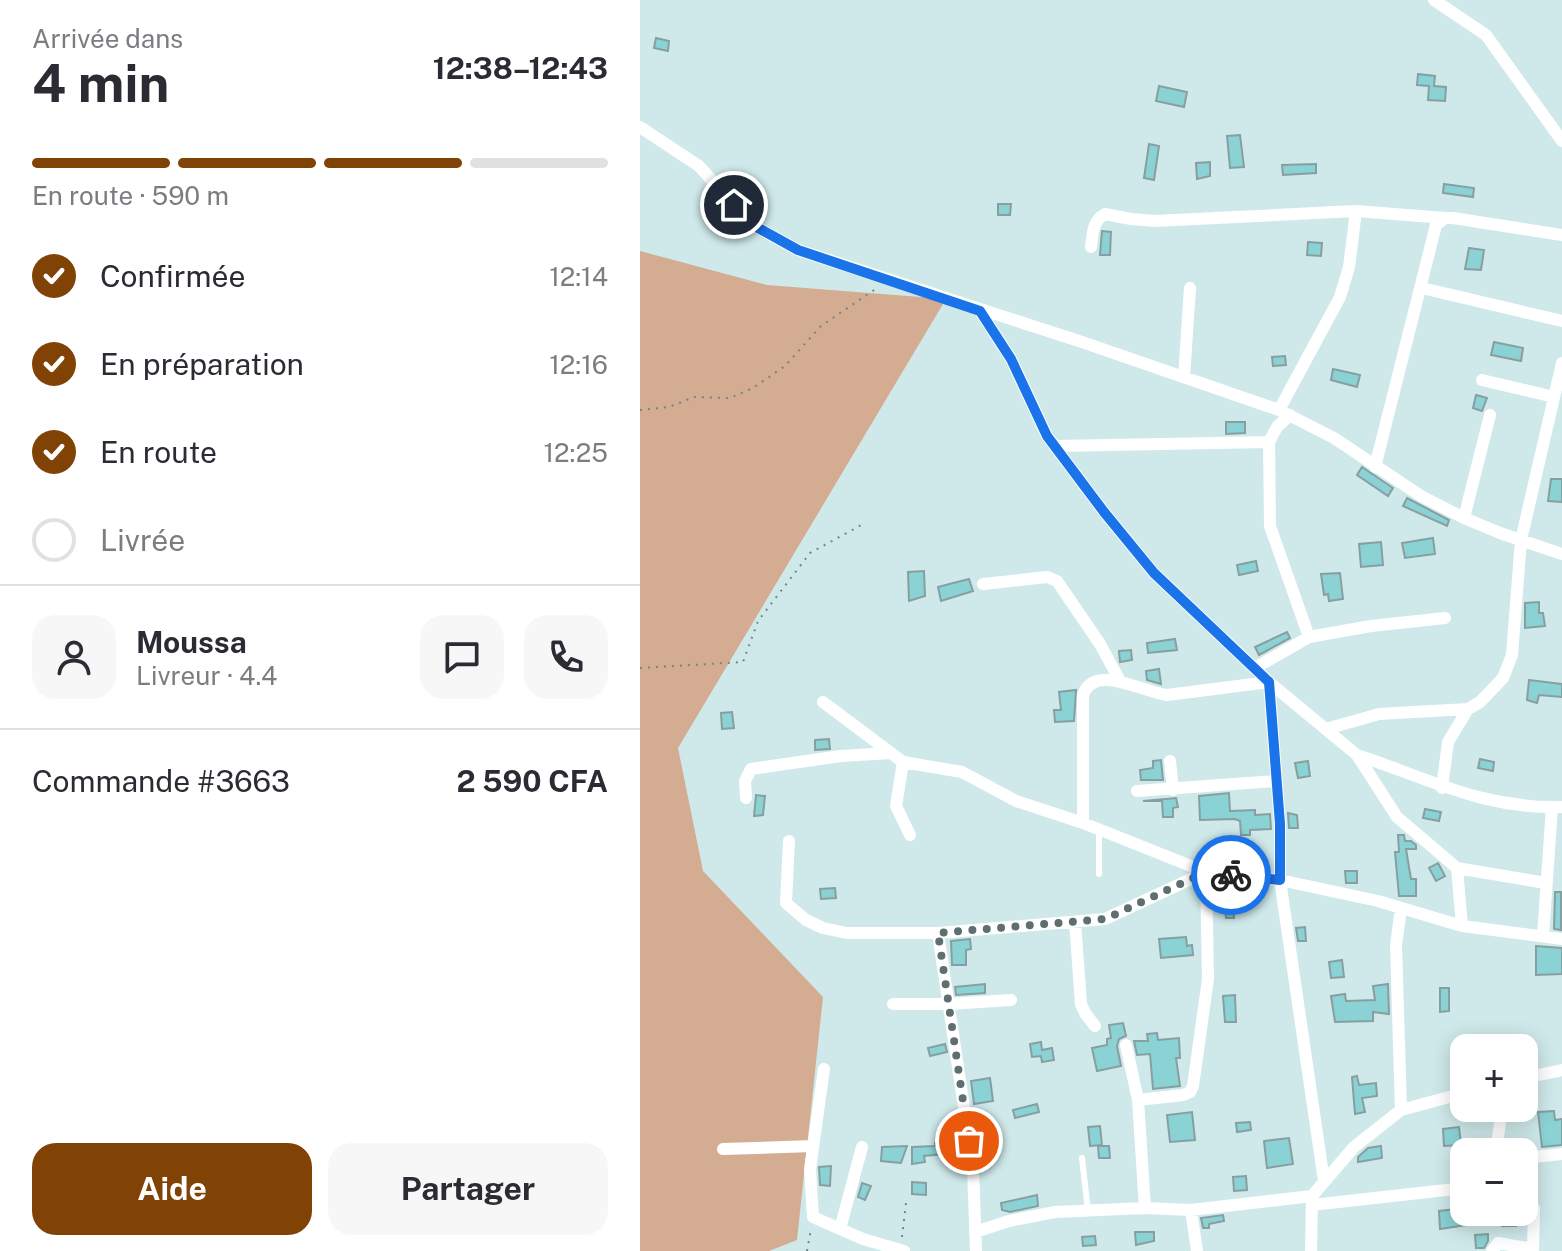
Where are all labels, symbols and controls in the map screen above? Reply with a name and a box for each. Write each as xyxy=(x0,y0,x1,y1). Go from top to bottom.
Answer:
text: Arrivée dans xyxy=(32,23,183,54)
text: 12:38–12:43 xyxy=(433,50,608,86)
text: 4 min xyxy=(32,53,169,114)
pin xyxy=(700,171,768,239)
text: En route · 590 m xyxy=(32,180,229,211)
icon: home xyxy=(712,183,756,227)
icon: check xyxy=(32,254,76,298)
text: Confirmée xyxy=(100,258,245,294)
text: 12:14 xyxy=(549,261,608,292)
icon: check xyxy=(32,342,76,386)
text: En préparation xyxy=(100,346,304,382)
text: 12:16 xyxy=(549,349,608,380)
icon: check xyxy=(32,430,76,474)
text: En route xyxy=(100,434,217,470)
text: 12:25 xyxy=(543,437,608,468)
text: Livrée xyxy=(100,522,185,558)
button: person xyxy=(32,615,116,699)
button: chat xyxy=(420,615,504,699)
button: phone xyxy=(524,615,608,699)
text: Moussa xyxy=(136,624,247,660)
text: Livreur · 4.4 xyxy=(136,660,277,691)
text: Commande #3663 xyxy=(32,763,290,799)
text: 2 590 CFA xyxy=(456,763,608,799)
courier xyxy=(1191,835,1271,915)
icon: bike xyxy=(1209,853,1253,897)
map controls xyxy=(1450,1034,1538,1226)
button: + xyxy=(1450,1034,1538,1122)
pin xyxy=(935,1107,1003,1175)
icon: bag xyxy=(947,1119,991,1163)
button: − xyxy=(1450,1138,1538,1226)
button: Aide xyxy=(32,1143,312,1235)
button: Partager xyxy=(328,1143,608,1235)

